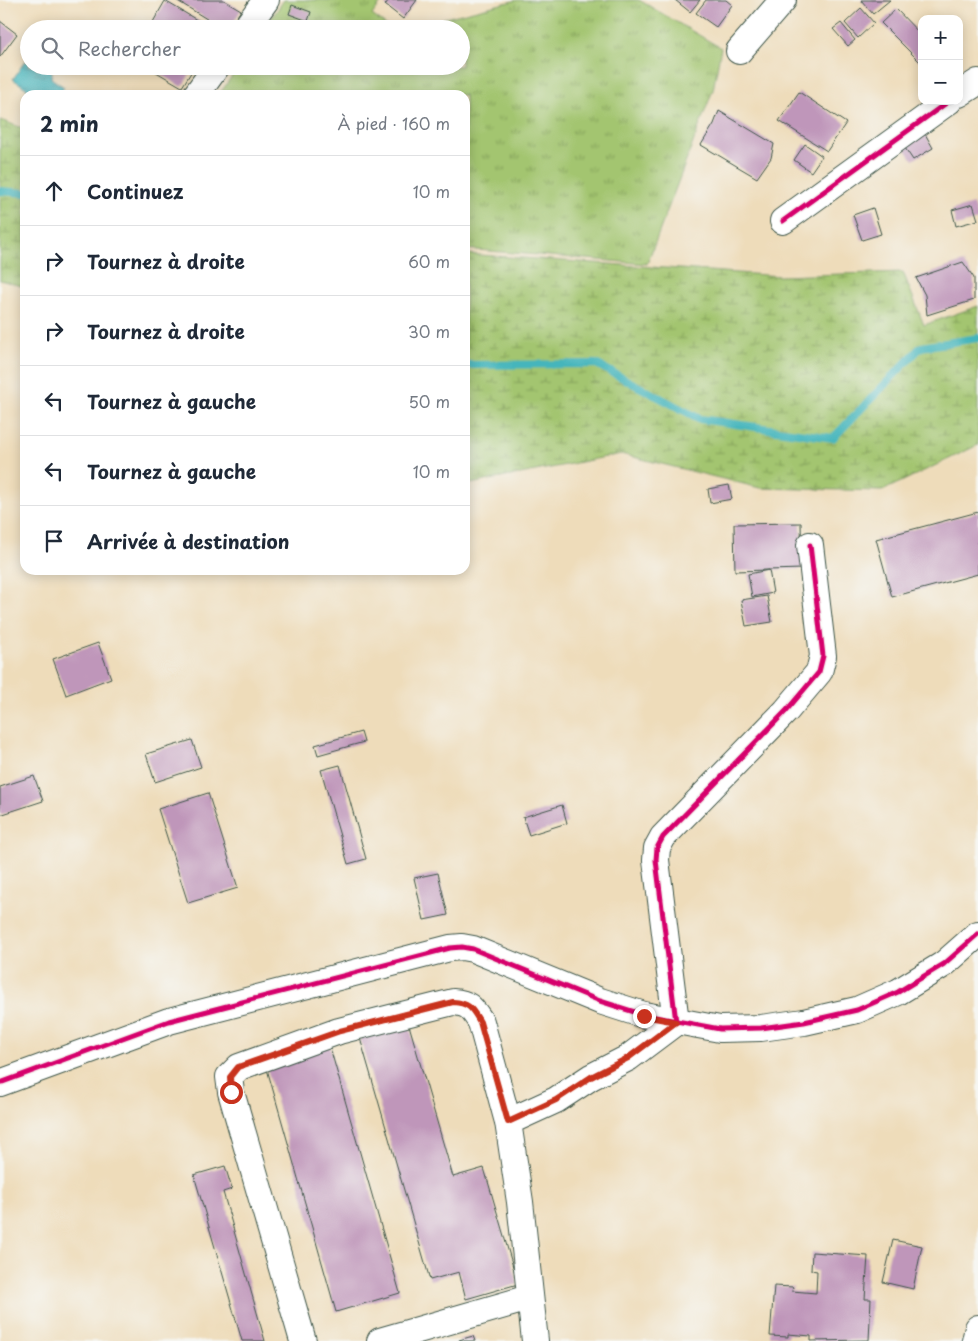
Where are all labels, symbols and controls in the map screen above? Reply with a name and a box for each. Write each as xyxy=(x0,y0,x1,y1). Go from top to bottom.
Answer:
map controls xyxy=(918,15,963,105)
button: + xyxy=(918,15,963,60)
search box xyxy=(20,20,470,75)
icon: search xyxy=(38,34,66,62)
text: Rechercher xyxy=(78,34,181,62)
button: − xyxy=(918,60,963,105)
text: 2 min xyxy=(40,107,99,139)
text: À pied · 160 m xyxy=(338,111,450,135)
icon: ahead xyxy=(40,177,68,205)
text: Continuez xyxy=(87,177,184,205)
text: 10 m xyxy=(413,179,450,203)
icon: right xyxy=(40,247,68,275)
text: Tournez à droite xyxy=(87,247,245,275)
text: 60 m xyxy=(408,249,450,273)
icon: right xyxy=(40,317,68,345)
text: Tournez à droite xyxy=(87,317,245,345)
text: 30 m xyxy=(408,319,450,343)
icon: left xyxy=(40,387,68,415)
text: Tournez à gauche xyxy=(87,387,256,415)
text: 50 m xyxy=(409,389,450,413)
icon: left xyxy=(40,457,68,485)
text: Tournez à gauche xyxy=(87,457,256,485)
text: 10 m xyxy=(413,459,450,483)
icon: arrive xyxy=(40,527,68,555)
text: Arrivée à destination xyxy=(87,527,290,555)
route end xyxy=(633,1005,656,1028)
route start xyxy=(220,1081,243,1104)

